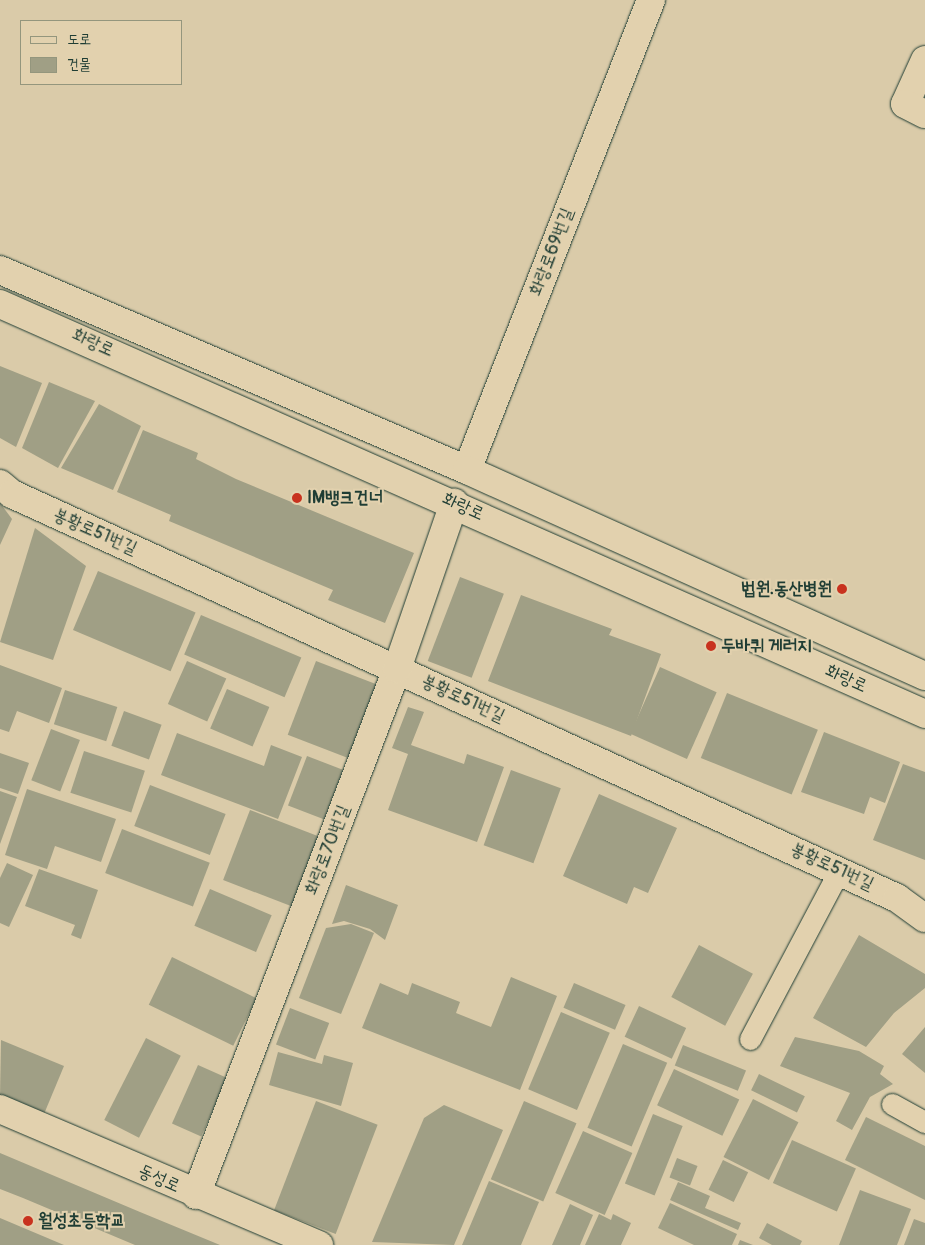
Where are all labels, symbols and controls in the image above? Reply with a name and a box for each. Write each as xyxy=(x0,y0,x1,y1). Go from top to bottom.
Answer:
legend xyxy=(20,20,182,85)
text: 도로 xyxy=(67,30,91,49)
text: 건물 xyxy=(67,55,91,74)
street label: 화랑로69번길 xyxy=(525,205,579,299)
street label: 화랑로 xyxy=(69,324,117,362)
place label: IM뱅크건너 xyxy=(307,487,383,509)
street label: 화랑로 xyxy=(439,488,487,526)
marker: IM뱅크건너 xyxy=(291,492,303,504)
street label: 봉황로51번길 xyxy=(50,504,140,560)
place label: 법원.동산병원 xyxy=(741,578,832,600)
marker: 법원.동산병원 xyxy=(836,583,848,595)
place label: 두바퀴 게러지 xyxy=(721,635,812,657)
marker: 두바퀴 게러지 xyxy=(705,640,717,652)
street label: 화랑로 xyxy=(822,660,870,698)
street label: 봉황로51번길 xyxy=(418,670,508,728)
street label: 화랑로70번길 xyxy=(301,802,355,898)
street label: 봉황로51번길 xyxy=(787,838,877,896)
street label: 동성로 xyxy=(135,1160,183,1198)
place label: 월성초등학교 xyxy=(38,1210,125,1232)
marker: 월성초등학교 xyxy=(22,1215,34,1227)

